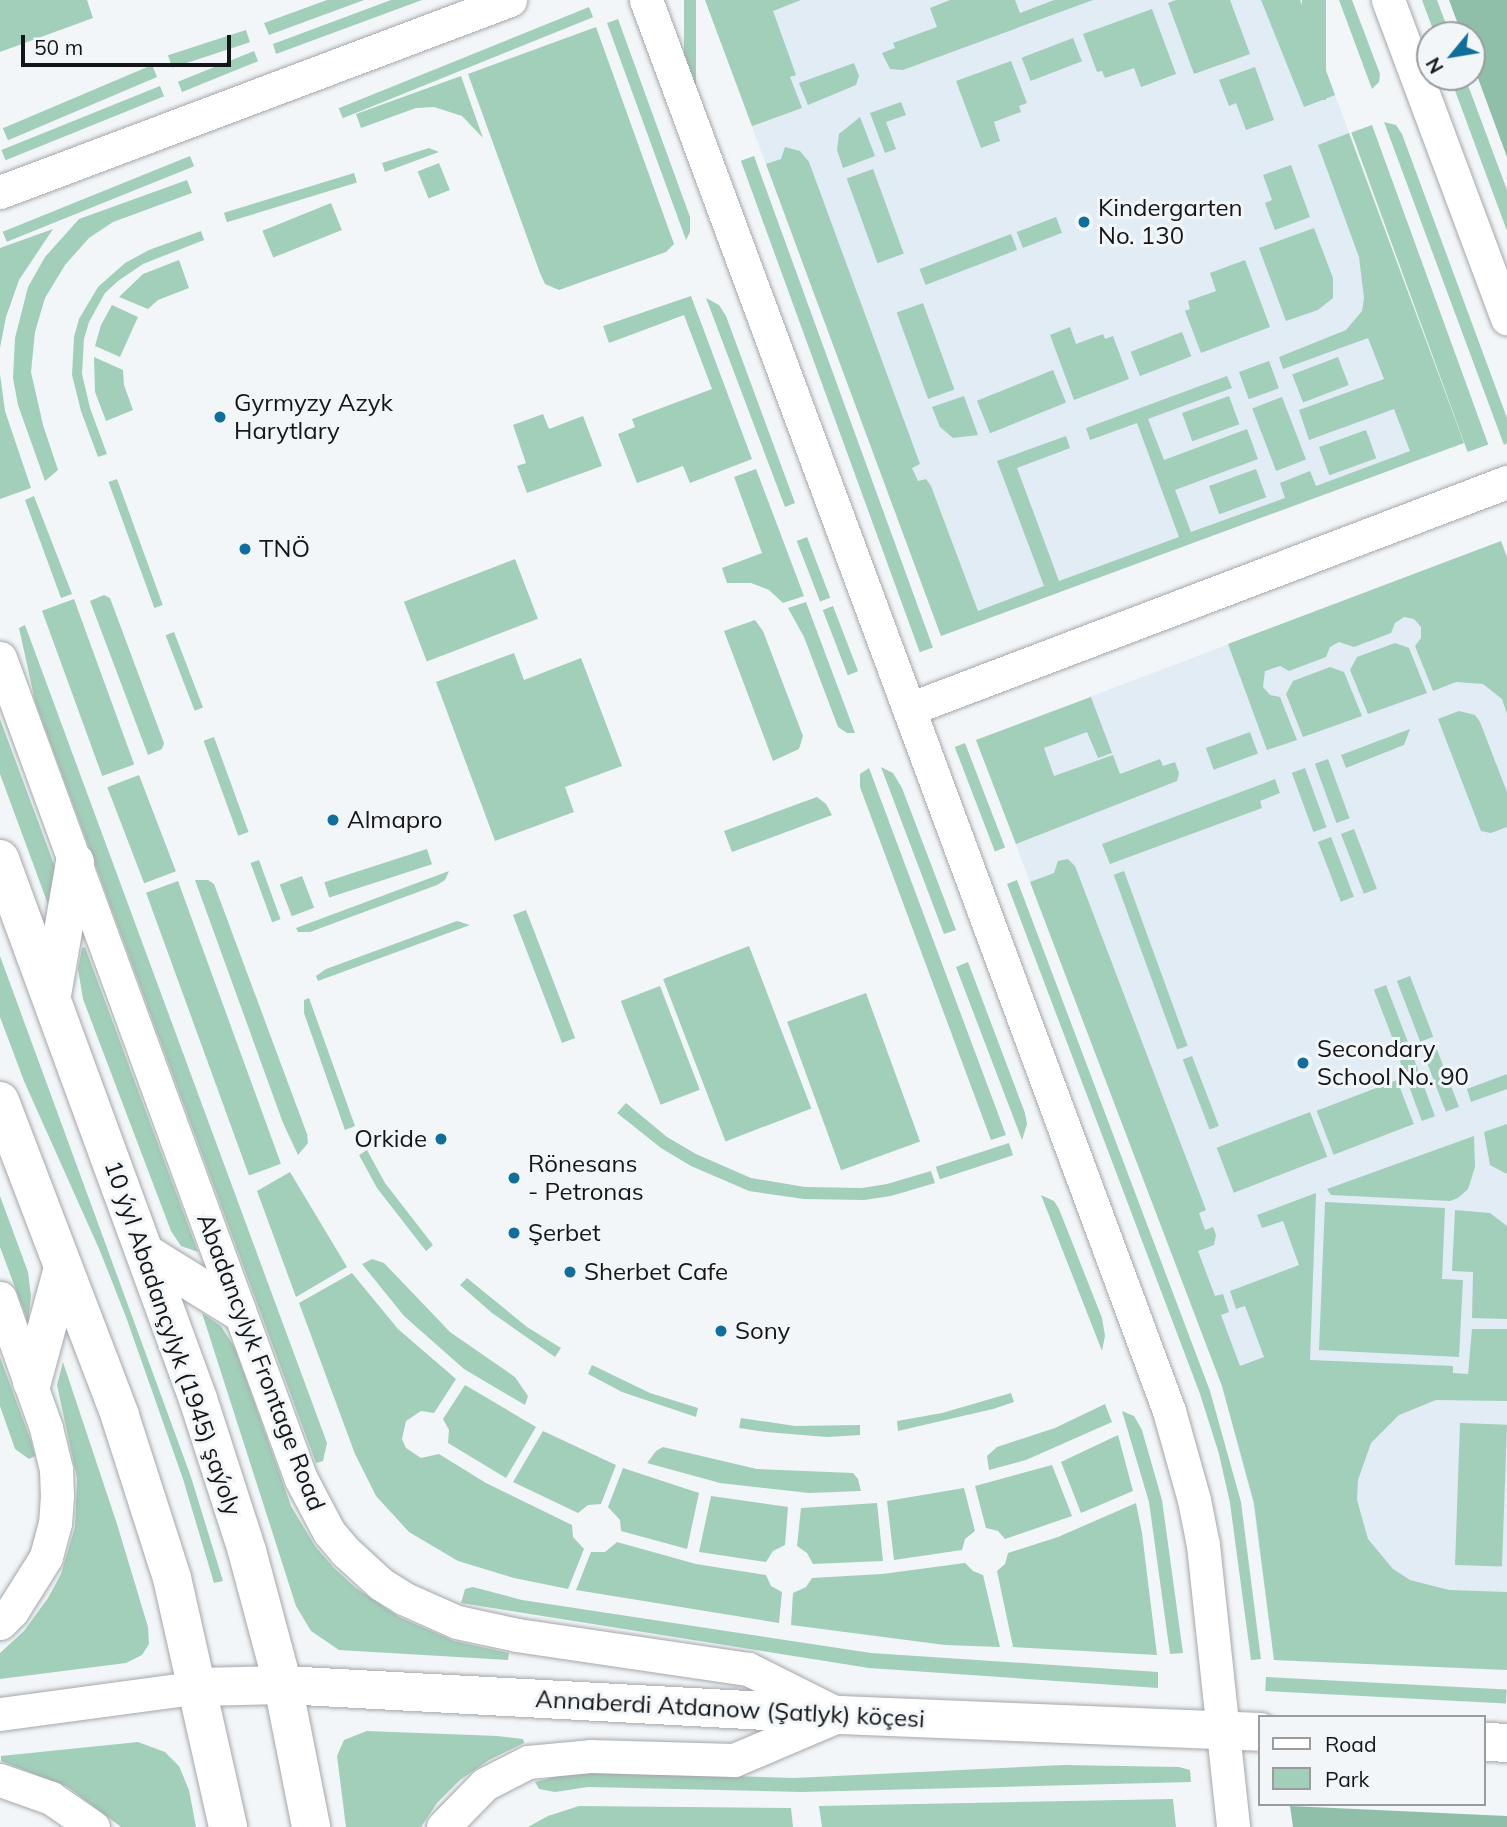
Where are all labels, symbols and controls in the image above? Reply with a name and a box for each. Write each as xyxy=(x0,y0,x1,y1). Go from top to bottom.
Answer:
scale bar xyxy=(24,21,234,65)
north arrow xyxy=(1416,21,1486,91)
text: 50 m xyxy=(34,34,83,60)
text: N xyxy=(1421,53,1449,78)
place label: Kindergarten No. 130 xyxy=(1098,194,1243,250)
marker: Kindergarten No. 130 xyxy=(1076,214,1092,230)
place label: Gyrmyzy Azyk Harytlary xyxy=(234,389,393,445)
marker: Gyrmyzy Azyk Harytlary xyxy=(212,409,228,425)
place label: TNÖ xyxy=(259,535,310,563)
marker: TNÖ xyxy=(237,541,253,557)
place label: Almapro xyxy=(347,806,442,834)
marker: Almapro xyxy=(325,812,341,828)
place label: Secondary School No. 90 xyxy=(1317,1035,1469,1091)
marker: Secondary School No. 90 xyxy=(1295,1055,1311,1071)
place label: Orkide xyxy=(354,1125,427,1153)
marker: Orkide xyxy=(433,1131,449,1147)
place label: Rönesans - Petronas xyxy=(528,1150,644,1206)
street label: 10 ýyl Abadançylyk (1945) şaýoly xyxy=(99,1157,247,1519)
marker: Rönesans - Petronas xyxy=(506,1170,522,1186)
street label: Abadancylyk Frontage Road xyxy=(191,1209,331,1515)
place label: Şerbet xyxy=(528,1219,601,1247)
marker: Şerbet xyxy=(506,1225,522,1241)
place label: Sherbet Cafe xyxy=(584,1258,728,1286)
marker: Sherbet Cafe xyxy=(562,1264,578,1280)
place label: Sony xyxy=(735,1317,790,1345)
marker: Sony xyxy=(713,1323,729,1339)
street label: Annaberdi Atdanow (Şatlyk) köçesi xyxy=(535,1684,925,1734)
legend xyxy=(1258,1715,1486,1806)
text: Road xyxy=(1325,1731,1376,1757)
text: Park xyxy=(1325,1766,1369,1792)

